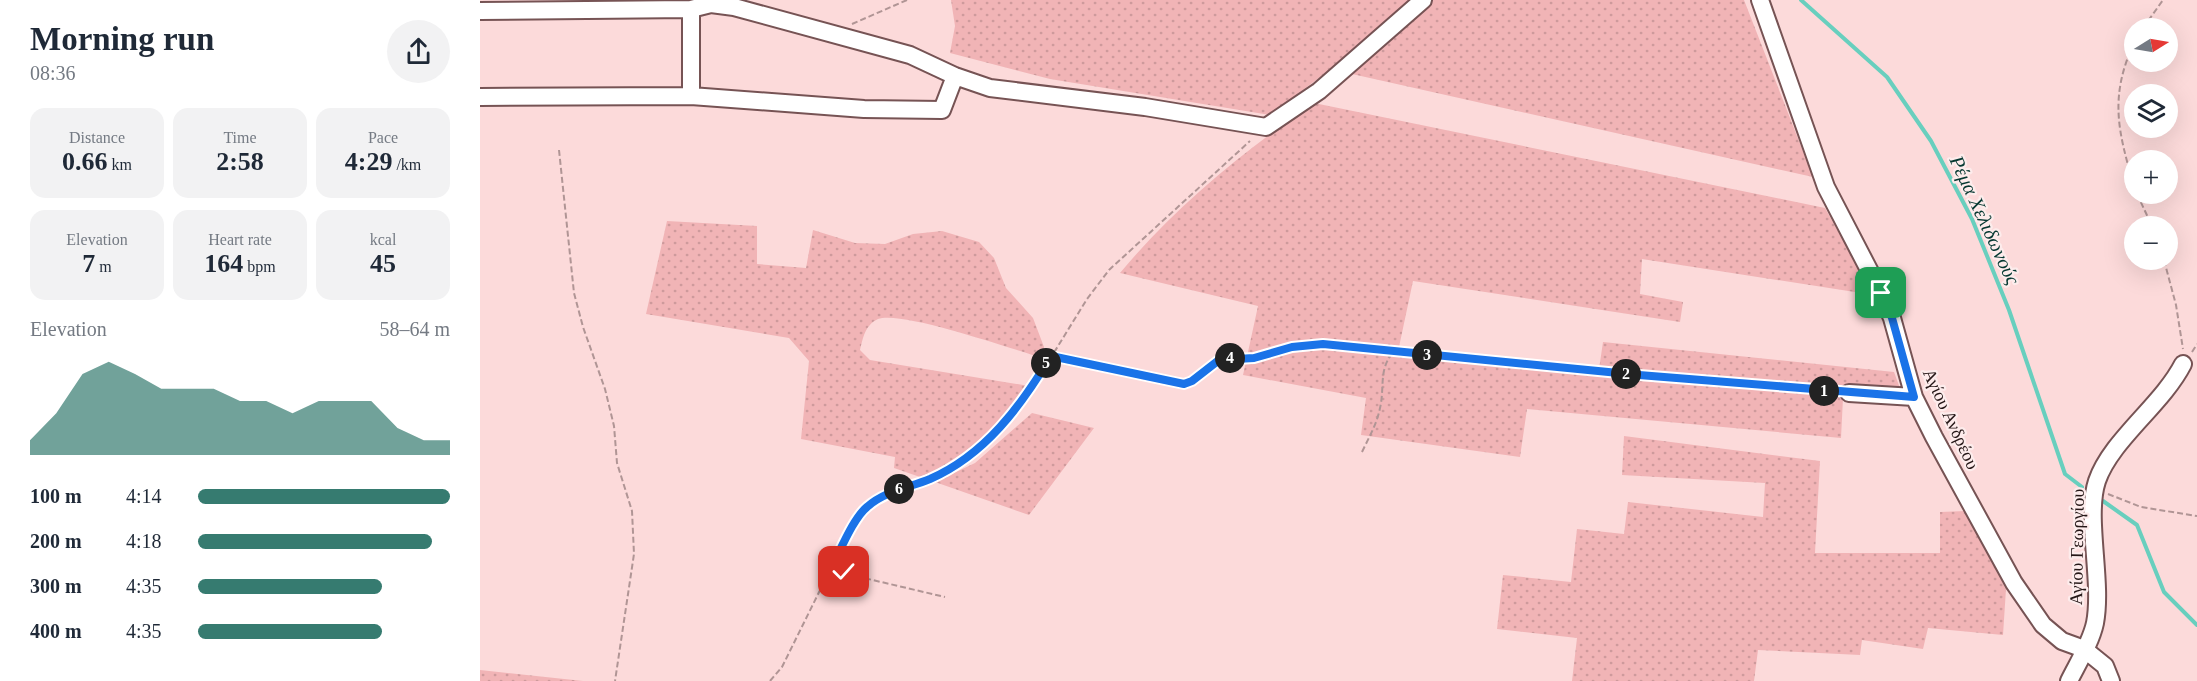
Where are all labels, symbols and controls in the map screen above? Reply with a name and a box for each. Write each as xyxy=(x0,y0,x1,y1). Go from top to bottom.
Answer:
north arrow xyxy=(2124,18,2178,72)
map controls xyxy=(2124,18,2178,270)
button: share xyxy=(387,20,450,83)
text: Morning run xyxy=(30,21,214,57)
text: 08:36 xyxy=(30,62,76,84)
button: layers xyxy=(2124,84,2178,138)
text: Distance xyxy=(69,129,125,146)
text: Time xyxy=(223,129,257,146)
text: Pace xyxy=(368,129,398,146)
text: 0.66 xyxy=(62,147,108,176)
text: 2:58 xyxy=(216,147,264,176)
text: 4:29 xyxy=(345,147,392,176)
button: + xyxy=(2124,150,2178,204)
water label: Ρέμα Χελιδωνούς xyxy=(1944,151,2025,289)
text: km xyxy=(108,156,132,173)
text: /km xyxy=(392,156,421,173)
button: − xyxy=(2124,216,2178,270)
text: Elevation xyxy=(66,231,128,248)
text: Heart rate xyxy=(208,231,272,248)
text: kcal xyxy=(370,231,396,248)
text: 7 xyxy=(82,249,95,278)
text: 164 xyxy=(204,249,243,278)
text: 45 xyxy=(370,249,396,278)
text: m xyxy=(95,258,112,275)
text: bpm xyxy=(243,258,276,275)
pin xyxy=(1855,267,1906,318)
icon: arrive xyxy=(1864,276,1897,309)
text: Elevation xyxy=(30,318,107,340)
text: 58–64 m xyxy=(379,318,450,340)
pin: 3 xyxy=(1412,340,1442,370)
pin: 4 xyxy=(1215,343,1245,373)
text: 3 xyxy=(1423,346,1431,363)
pin: 5 xyxy=(1031,348,1061,378)
text: 4 xyxy=(1226,349,1234,366)
text: 5 xyxy=(1042,354,1050,371)
pin: 2 xyxy=(1611,359,1641,389)
text: 2 xyxy=(1622,365,1630,382)
street label: Αγίου Ανδρέου xyxy=(1919,366,1983,473)
pin: 1 xyxy=(1809,376,1839,406)
text: 1 xyxy=(1820,382,1828,399)
pin: 6 xyxy=(884,474,914,504)
text: 6 xyxy=(895,480,903,497)
text: 100 m xyxy=(30,485,82,507)
text: 4:14 xyxy=(126,485,162,507)
street label: Αγίου Γεωργίου xyxy=(2066,489,2088,605)
text: 200 m xyxy=(30,530,82,552)
text: 4:18 xyxy=(126,530,162,552)
pin xyxy=(818,546,869,597)
icon: check xyxy=(827,555,860,588)
text: 300 m xyxy=(30,575,82,597)
text: 4:35 xyxy=(126,575,162,597)
text: 400 m xyxy=(30,620,82,642)
text: 4:35 xyxy=(126,620,162,642)

